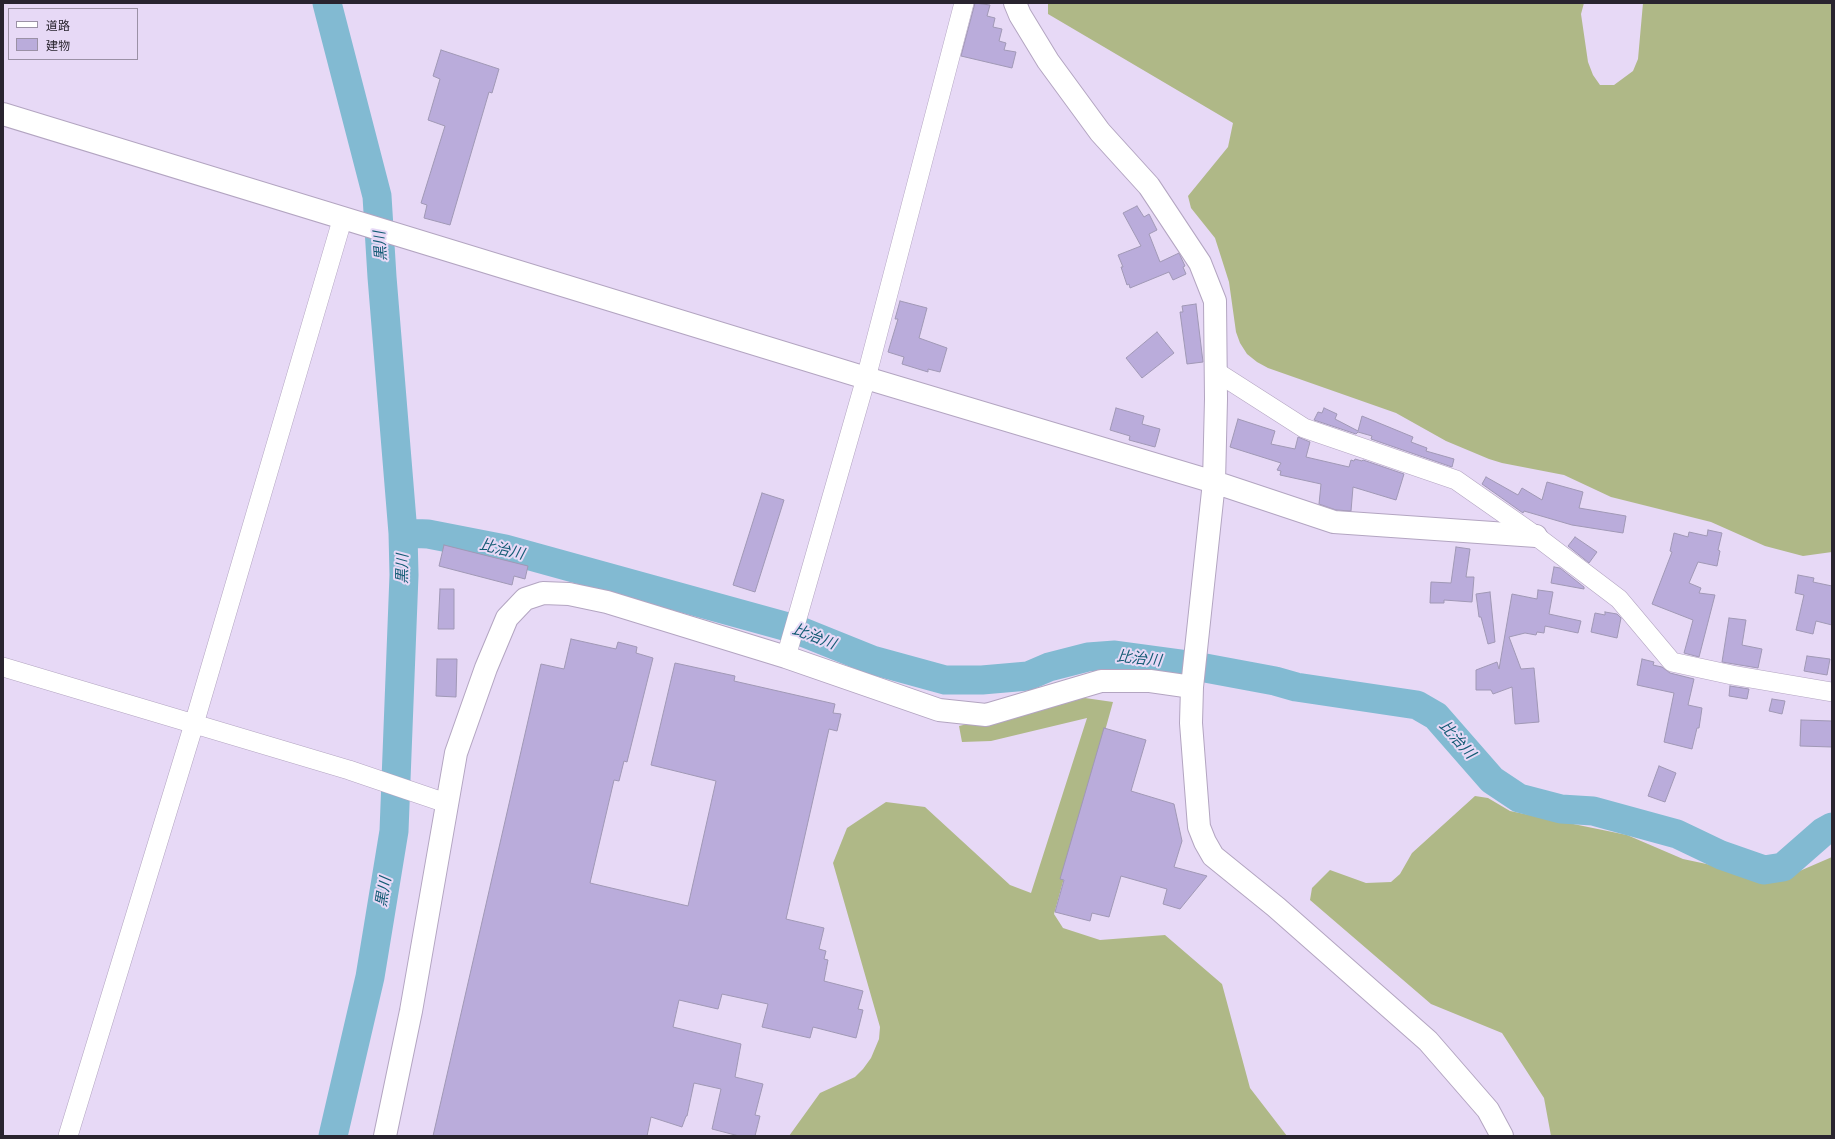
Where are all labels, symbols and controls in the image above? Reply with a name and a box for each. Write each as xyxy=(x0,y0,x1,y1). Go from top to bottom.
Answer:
legend xyxy=(8,8,138,60)
text: 道路 xyxy=(46,18,70,33)
text: 建物 xyxy=(46,38,70,53)
water label: 黒川 xyxy=(371,230,391,262)
water label: 比治川 xyxy=(478,536,526,564)
water label: 黒川 xyxy=(394,554,412,584)
water label: 比治川 xyxy=(790,621,838,653)
water label: 比治川 xyxy=(1116,648,1162,670)
water label: 比治川 xyxy=(1435,717,1479,763)
water label: 黒川 xyxy=(373,876,395,908)

